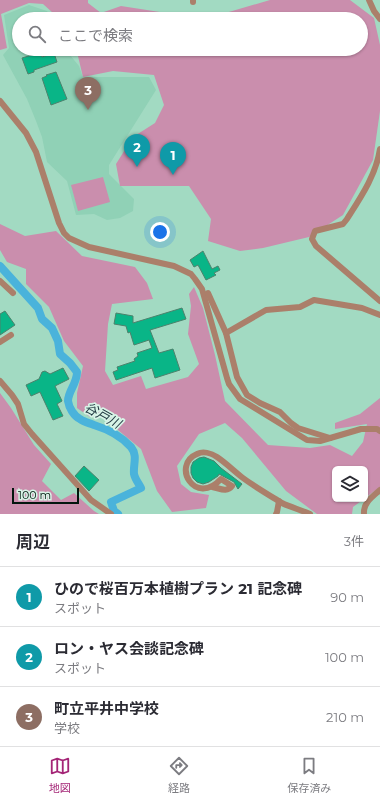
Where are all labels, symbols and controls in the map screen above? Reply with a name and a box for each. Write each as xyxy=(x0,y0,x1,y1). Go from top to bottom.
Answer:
search box xyxy=(12,12,368,56)
icon: search xyxy=(26,23,48,45)
text: ここで検索 xyxy=(58,26,133,45)
pin: 3 xyxy=(75,77,101,110)
pin: 2 xyxy=(124,134,150,167)
pin: 1 xyxy=(160,142,186,175)
your location xyxy=(150,222,170,242)
water label: 谷戸川 xyxy=(82,399,126,432)
map controls xyxy=(332,466,368,502)
button: layers xyxy=(332,466,368,502)
scale bar xyxy=(12,486,79,505)
text: 100 m xyxy=(18,488,51,502)
text: 周辺 xyxy=(16,532,50,552)
text: 3件 xyxy=(344,533,364,549)
text: ひので桜百万本植樹プラン 21 記念碑 xyxy=(54,579,302,598)
text: 1 xyxy=(26,589,32,605)
text: 90 m xyxy=(330,589,364,605)
text: スポット xyxy=(54,600,106,616)
text: ロン・ヤス会談記念碑 xyxy=(54,639,204,658)
text: 2 xyxy=(25,649,33,665)
text: 100 m xyxy=(325,649,364,665)
text: スポット xyxy=(54,660,106,676)
text: 町立平井中学校 xyxy=(54,699,159,718)
text: 3 xyxy=(25,709,33,725)
text: 210 m xyxy=(326,709,364,725)
text: 学校 xyxy=(54,720,80,736)
tab: 地図 xyxy=(49,755,71,795)
tab: 経路 xyxy=(168,755,190,795)
tab: 保存済み xyxy=(287,755,331,795)

